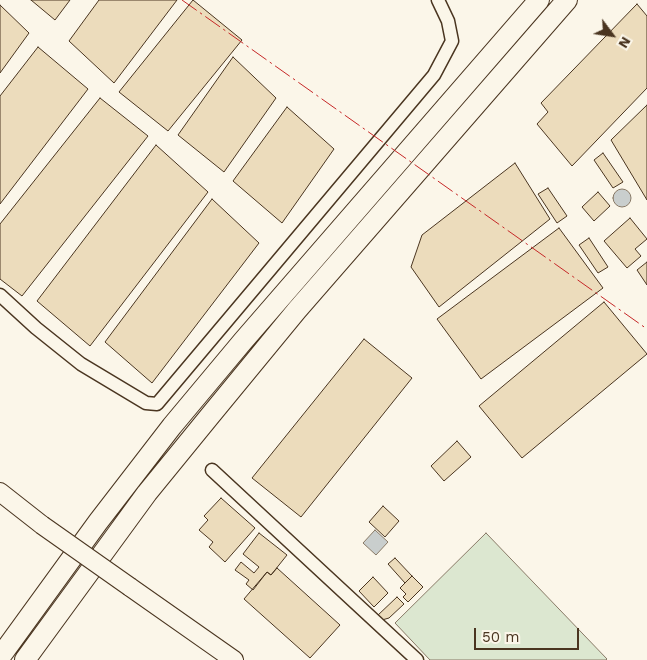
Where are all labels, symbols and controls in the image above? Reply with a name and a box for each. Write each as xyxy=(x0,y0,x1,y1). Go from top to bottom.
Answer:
north arrow xyxy=(587,10,637,60)
text: N xyxy=(615,34,634,51)
scale bar xyxy=(477,618,582,650)
text: 50 m xyxy=(482,628,519,646)

